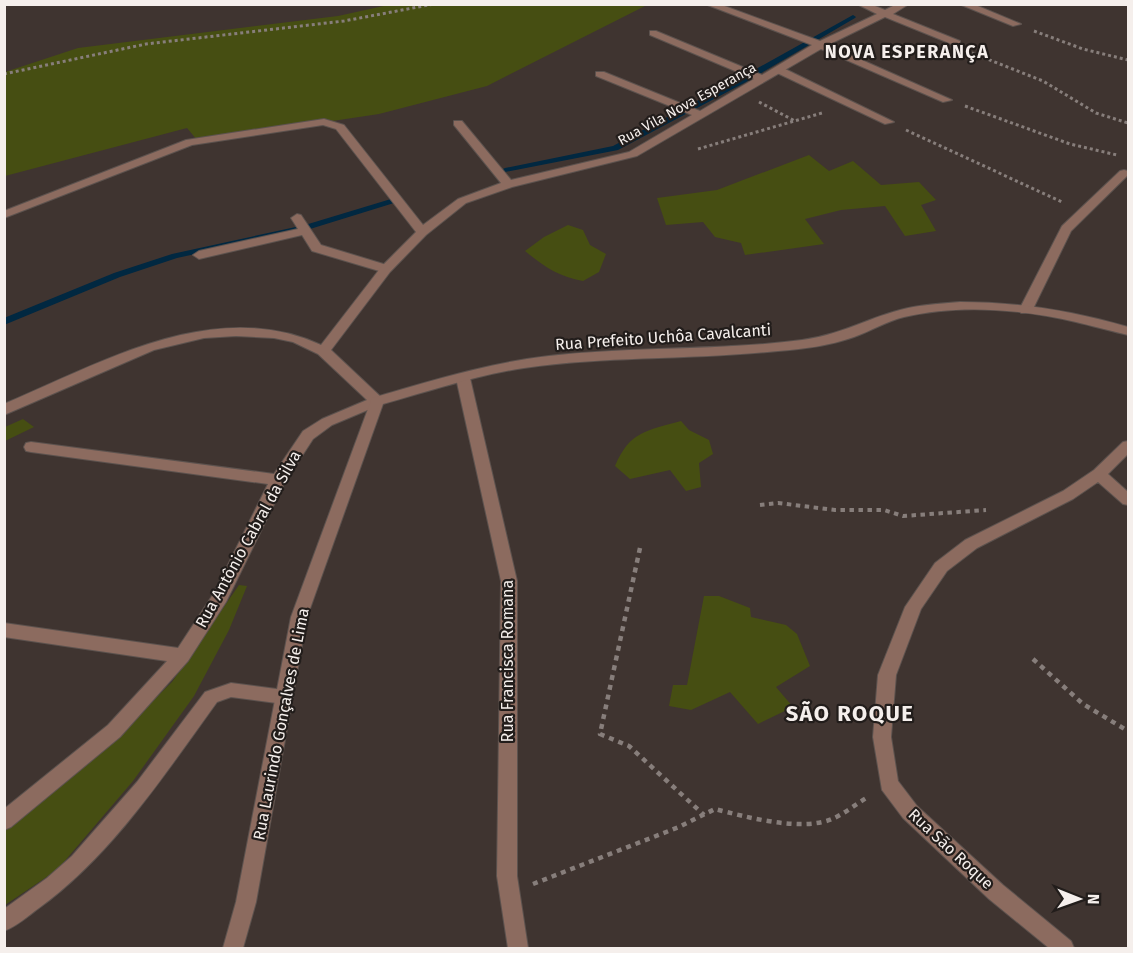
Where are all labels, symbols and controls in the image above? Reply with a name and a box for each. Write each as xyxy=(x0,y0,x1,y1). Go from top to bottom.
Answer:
district label: NOVA ESPERANÇA xyxy=(825,41,989,63)
street label: Rua Vila Nova Esperança xyxy=(615,59,759,149)
street label: Rua Prefeito Uchôa Cavalcanti xyxy=(554,320,772,354)
street label: Rua Antônio Cabral da Silva xyxy=(191,447,305,631)
street label: Rua Francisca Romana xyxy=(498,580,517,742)
street label: Rua Laurindo Gonçalves de Lima xyxy=(249,606,314,842)
district label: SÃO ROQUE xyxy=(786,700,914,727)
street label: Rua São Roque xyxy=(905,805,997,893)
north arrow xyxy=(1049,869,1109,929)
text: N xyxy=(1084,894,1103,905)

